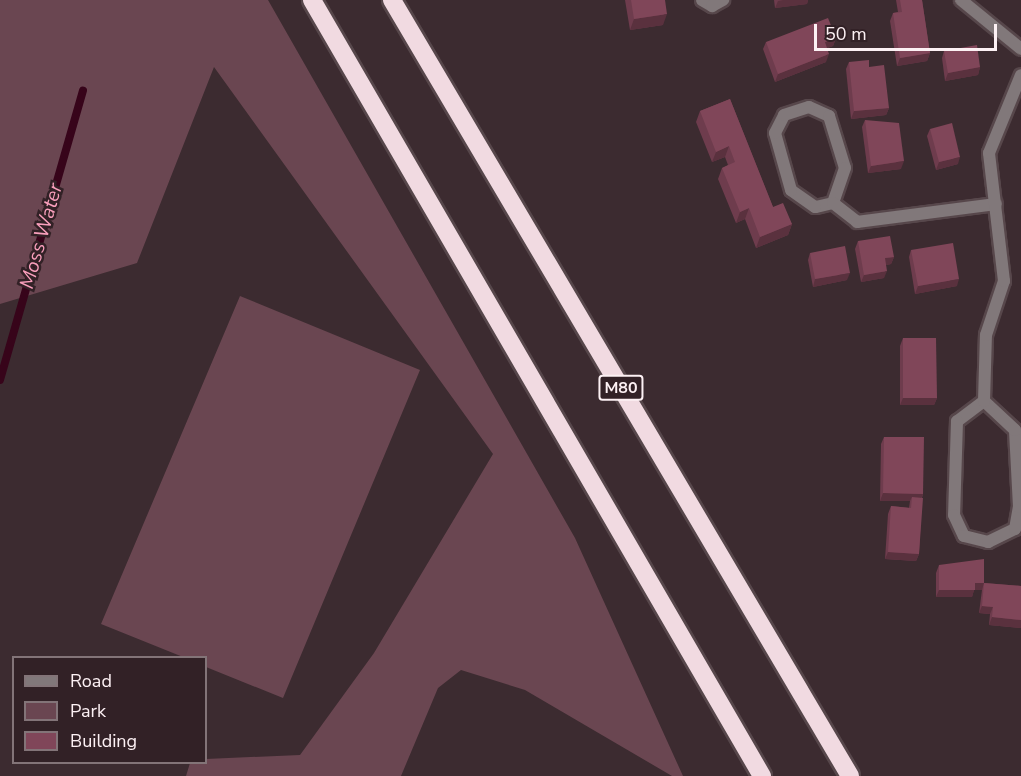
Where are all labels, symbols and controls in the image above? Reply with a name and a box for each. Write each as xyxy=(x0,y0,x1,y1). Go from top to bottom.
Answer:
scale bar xyxy=(817,12,1000,50)
text: 50 m xyxy=(825,22,867,46)
water label: Moss Water xyxy=(14,180,68,292)
road number: M80 xyxy=(597,375,645,401)
legend xyxy=(12,656,207,764)
text: Road xyxy=(70,669,112,693)
text: Park xyxy=(70,699,106,723)
text: Building xyxy=(70,729,137,753)

